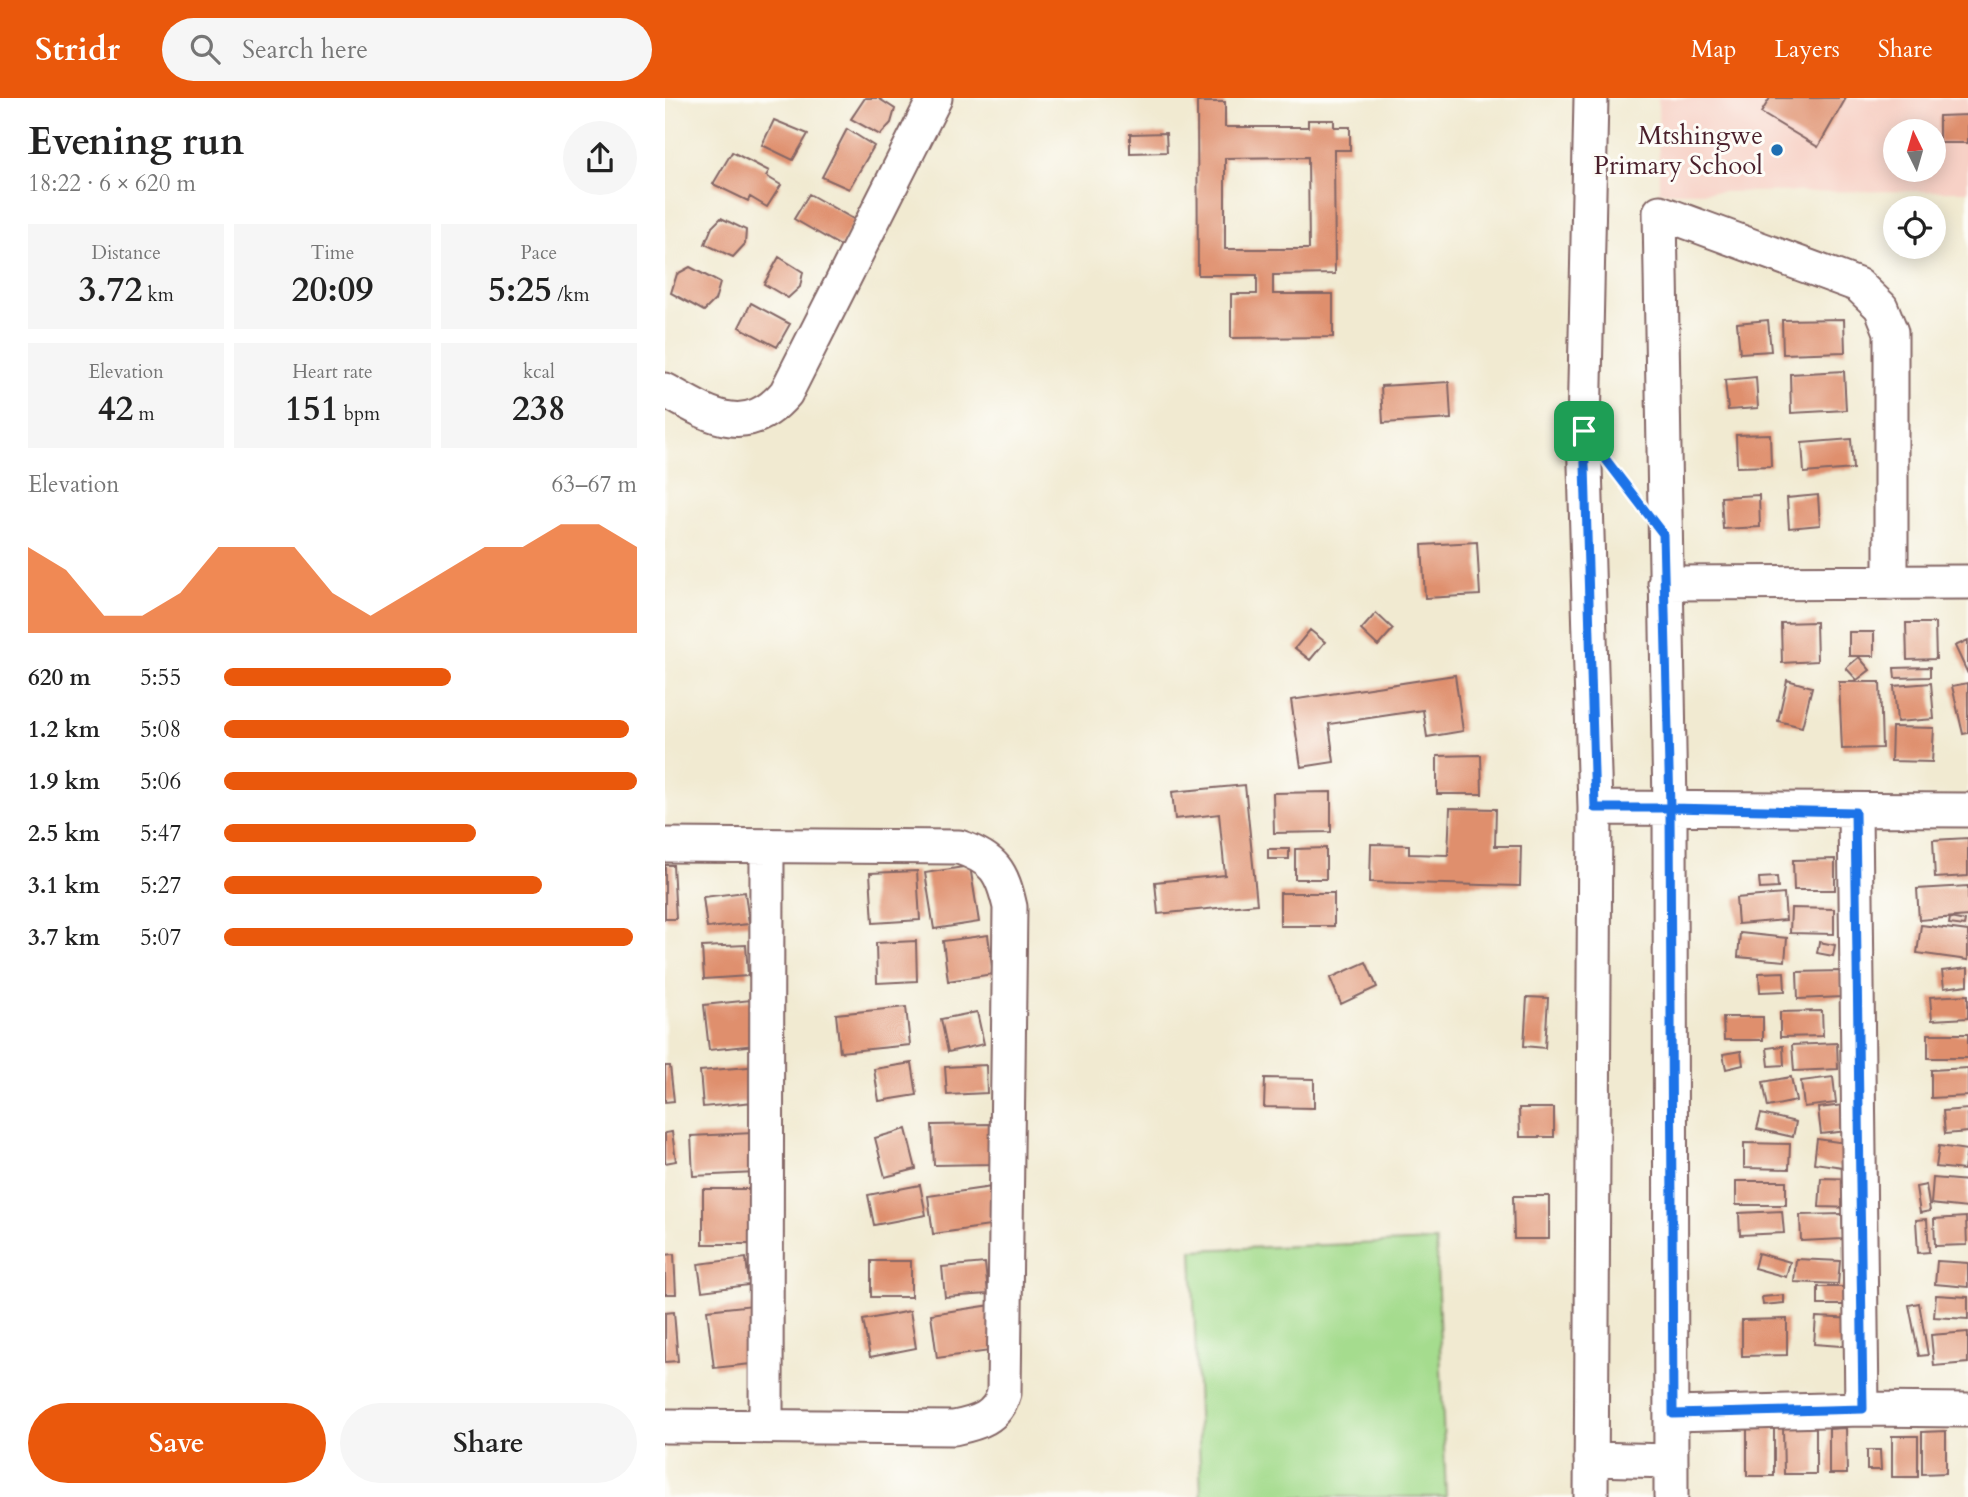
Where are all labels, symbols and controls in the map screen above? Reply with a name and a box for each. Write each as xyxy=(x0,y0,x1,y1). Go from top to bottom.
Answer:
search box xyxy=(162,18,652,81)
text: Stridr xyxy=(35,27,120,72)
icon: search xyxy=(186,30,224,68)
text: Search here xyxy=(242,32,368,67)
text: Map xyxy=(1691,33,1737,66)
text: Layers xyxy=(1775,33,1840,66)
text: Share xyxy=(1878,33,1933,66)
text: Evening run xyxy=(28,116,244,168)
place label: Mtshingwe Primary School xyxy=(1594,118,1763,183)
north arrow xyxy=(1883,119,1946,182)
map controls xyxy=(1883,119,1946,259)
button: share xyxy=(563,121,637,195)
marker: Mtshingwe Primary School xyxy=(1769,142,1785,158)
text: 18:22 · 6 × 620 m xyxy=(28,168,196,199)
button: locate xyxy=(1883,196,1946,259)
text: Distance xyxy=(91,240,161,266)
text: Time xyxy=(311,240,354,266)
text: Pace xyxy=(520,240,557,266)
text: 3.72 xyxy=(79,266,142,314)
text: 20:09 xyxy=(292,266,373,314)
text: 5:25 xyxy=(488,266,552,314)
text: km xyxy=(142,282,174,308)
text: /km xyxy=(552,282,590,308)
text: Elevation xyxy=(88,359,164,385)
text: Heart rate xyxy=(292,359,373,385)
text: kcal xyxy=(523,359,555,385)
text: 42 xyxy=(98,385,134,433)
text: 151 xyxy=(285,385,339,433)
text: 238 xyxy=(512,385,566,433)
text: m xyxy=(134,401,155,427)
text: bpm xyxy=(339,401,380,427)
pin xyxy=(1554,401,1614,461)
icon: arrive xyxy=(1565,412,1603,450)
text: Elevation xyxy=(28,469,119,500)
text: 63–67 m xyxy=(552,469,637,500)
text: 620 m xyxy=(28,662,91,693)
text: 5:55 xyxy=(140,662,181,693)
text: 1.2 km xyxy=(28,714,100,745)
text: 5:08 xyxy=(140,714,181,745)
text: 1.9 km xyxy=(28,766,100,797)
text: 5:06 xyxy=(140,766,181,797)
text: 2.5 km xyxy=(28,818,100,849)
text: 5:47 xyxy=(140,818,181,849)
text: 3.1 km xyxy=(28,870,100,901)
text: 5:27 xyxy=(140,870,181,901)
text: 3.7 km xyxy=(28,922,100,953)
text: 5:07 xyxy=(140,922,181,953)
button: Save xyxy=(28,1403,326,1483)
button: Share xyxy=(340,1403,637,1483)

